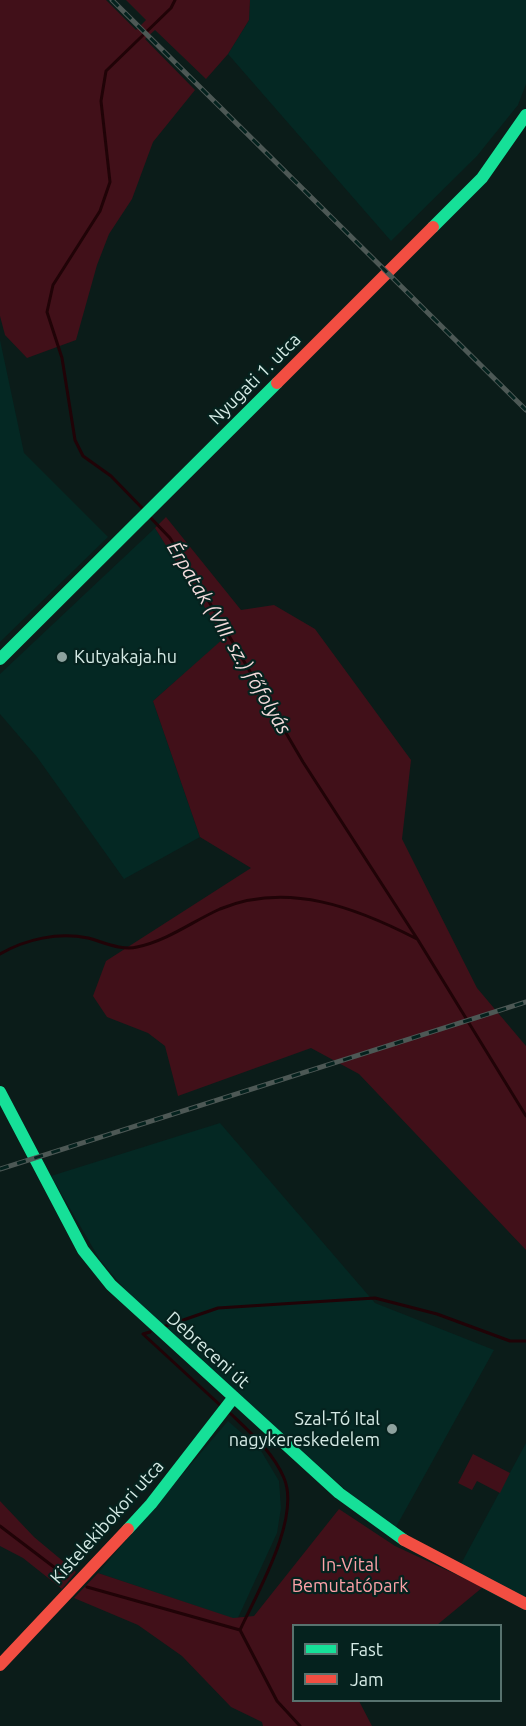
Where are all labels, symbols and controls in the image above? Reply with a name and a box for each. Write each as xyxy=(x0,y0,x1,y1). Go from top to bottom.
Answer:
street label: Nyugati 1. utca xyxy=(205,329,305,429)
water label: Érpatak (VIII. sz.) főfolyás xyxy=(162,537,296,739)
place label: Kutyakaja.hu xyxy=(74,646,177,668)
marker: Kutyakaja.hu xyxy=(55,650,69,664)
street label: Debreceni út xyxy=(162,1307,254,1393)
place label: Szal-Tó Ital nagykereskedelem xyxy=(229,1408,380,1450)
marker: Szal-Tó Ital nagykereskedelem xyxy=(385,1422,399,1436)
street label: Kistelekibokori utca xyxy=(46,1456,168,1588)
park label: In-Vital Bemutatópark xyxy=(292,1554,408,1596)
legend xyxy=(292,1624,502,1702)
text: Fast xyxy=(350,1639,383,1659)
text: Jam xyxy=(350,1669,384,1689)

